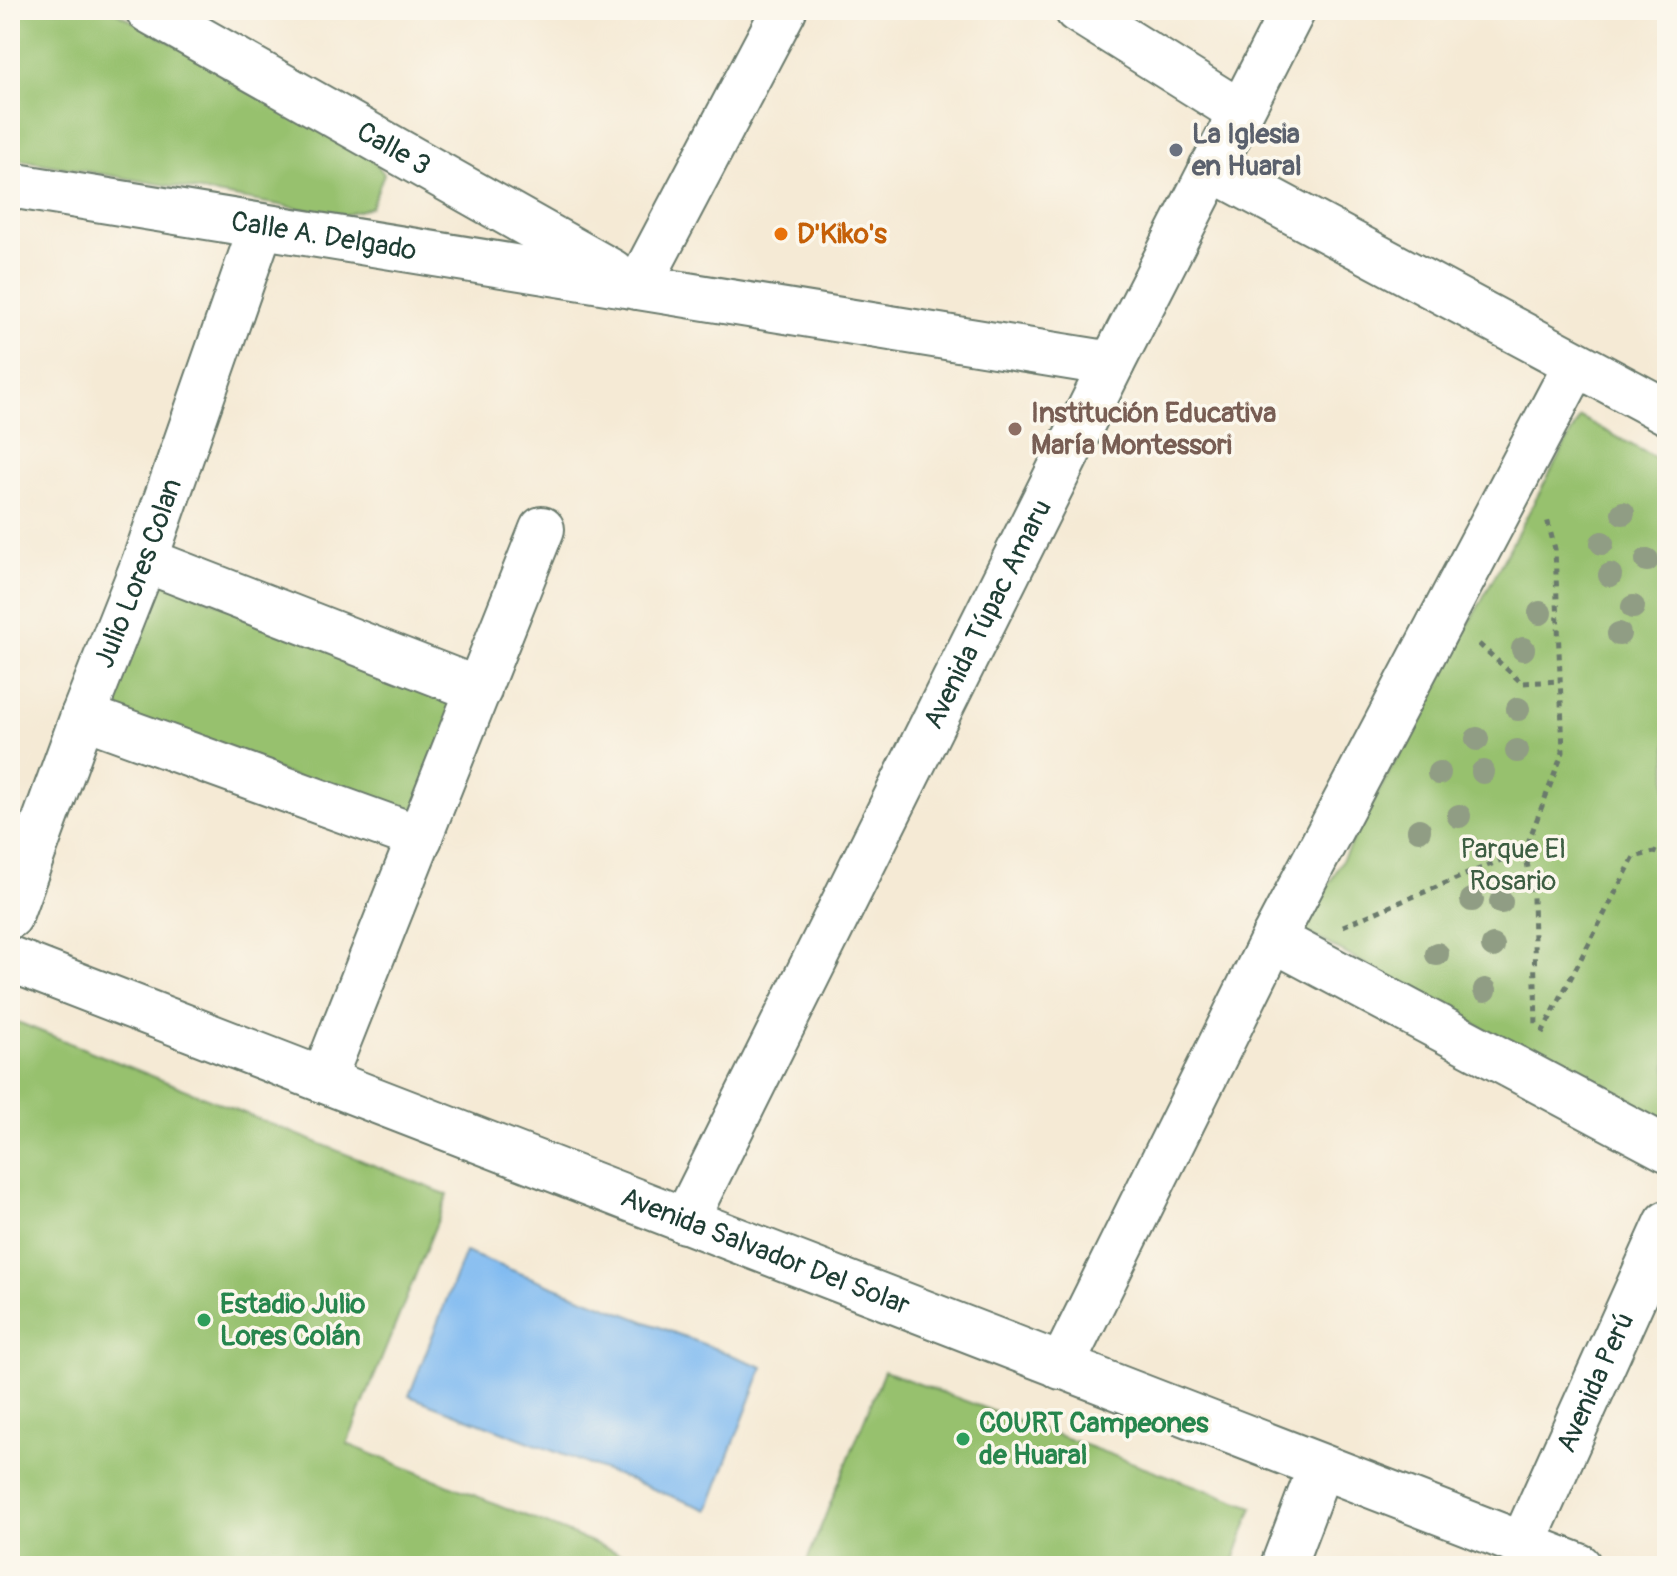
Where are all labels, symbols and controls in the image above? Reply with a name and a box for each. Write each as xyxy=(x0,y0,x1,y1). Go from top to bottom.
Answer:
street label: Calle 3 xyxy=(350,114,437,183)
place label: La Iglesia en Huaral xyxy=(1191,117,1302,184)
marker: La Iglesia en Huaral xyxy=(1167,141,1185,159)
street label: Calle A. Delgado xyxy=(229,204,419,268)
place label: D'Kiko's xyxy=(797,217,887,252)
marker: D'Kiko's xyxy=(772,225,790,243)
place label: Institución Educativa María Montessori xyxy=(1031,396,1276,463)
marker: Institución Educativa María Montessori xyxy=(1006,420,1024,438)
street label: Julio Lores Colan xyxy=(86,474,190,673)
street label: Avenida Túpac Amaru xyxy=(915,493,1059,735)
park label: Parque El Rosario xyxy=(1460,832,1566,899)
street label: Avenida Salvador Del Solar xyxy=(616,1180,915,1323)
place label: Estadio Julio Lores Colán xyxy=(220,1287,365,1354)
street label: Avenida Perú xyxy=(1549,1307,1642,1458)
marker: Estadio Julio Lores Colán xyxy=(195,1311,213,1329)
place label: COURT Campeones de Huaral xyxy=(979,1406,1209,1473)
marker: COURT Campeones de Huaral xyxy=(954,1430,972,1448)

